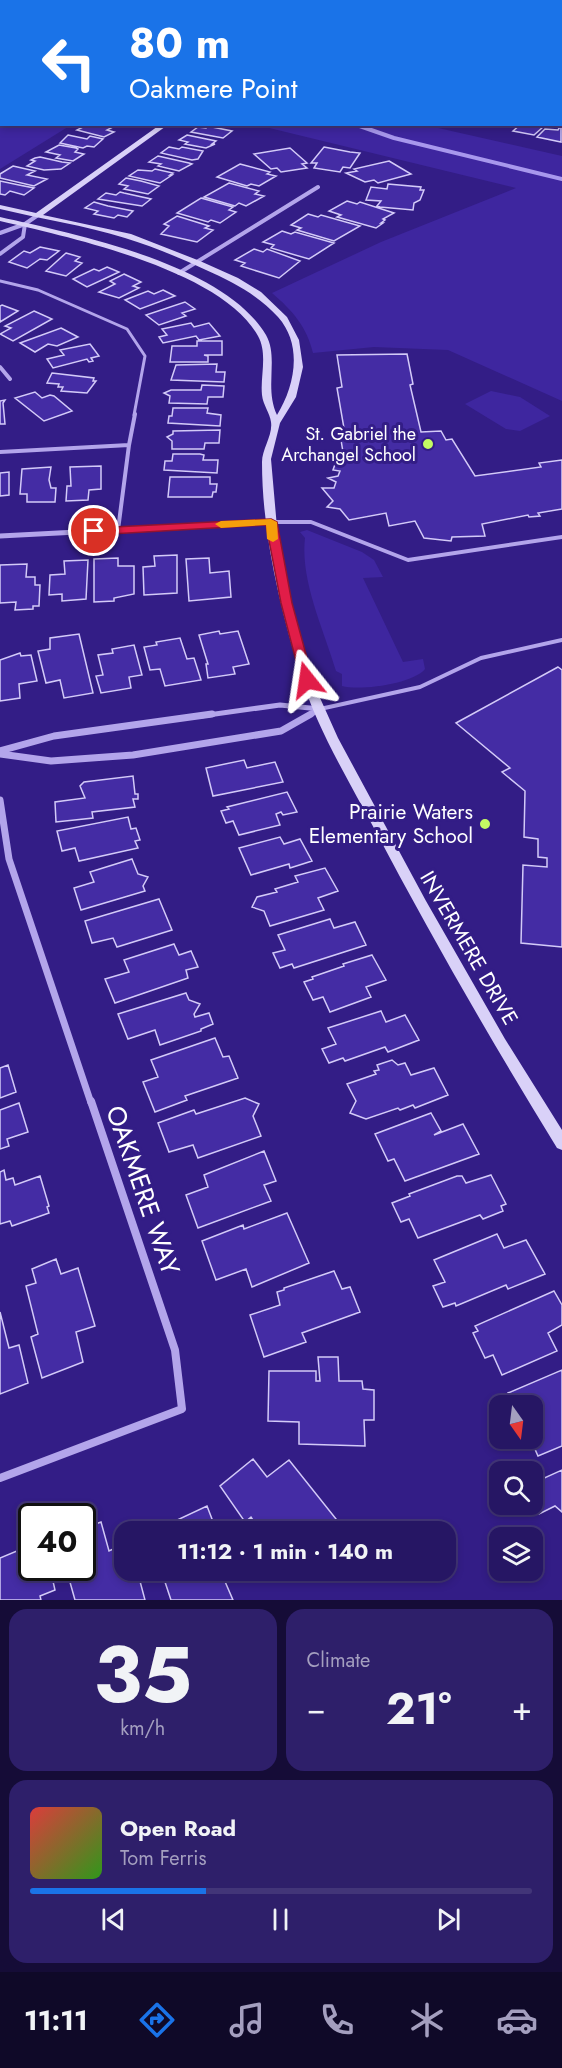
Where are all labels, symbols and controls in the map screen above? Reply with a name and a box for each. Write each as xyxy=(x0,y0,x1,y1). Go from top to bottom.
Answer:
text: 80 m xyxy=(129,13,230,74)
icon: left xyxy=(30,24,108,102)
text: Oakmere Point xyxy=(129,69,297,108)
place label: St. Gabriel the Archangel School xyxy=(281,421,416,468)
marker: St. Gabriel the Archangel School xyxy=(421,437,435,451)
pin xyxy=(68,505,119,556)
icon: arrive xyxy=(77,514,110,547)
position arrow xyxy=(275,648,339,712)
place label: Prairie Waters Elementary School xyxy=(309,797,473,851)
marker: Prairie Waters Elementary School xyxy=(478,817,492,831)
street label: INVERMERE DRIVE xyxy=(413,865,525,1031)
street label: OAKMERE WAY xyxy=(96,1100,190,1280)
north arrow xyxy=(489,1395,543,1449)
map controls xyxy=(489,1395,543,1581)
button: search xyxy=(489,1461,543,1515)
speed limit sign: 40 xyxy=(18,1503,96,1581)
button: layers xyxy=(489,1527,543,1581)
text: 11:12 · 1 min · 140 m xyxy=(177,1535,393,1567)
text: 35 xyxy=(93,1619,192,1731)
text: Climate xyxy=(307,1646,370,1675)
text: 21° xyxy=(386,1676,452,1741)
text: − xyxy=(307,1685,326,1732)
text: + xyxy=(512,1685,532,1732)
text: km/h xyxy=(120,1714,165,1743)
text: Open Road xyxy=(120,1812,236,1844)
text: Tom Ferris xyxy=(120,1844,207,1873)
icon: previous xyxy=(97,1903,130,1936)
icon: pause xyxy=(264,1903,297,1936)
icon: next xyxy=(432,1903,465,1936)
icon: directions xyxy=(136,1999,178,2041)
icon: music xyxy=(226,1999,268,2041)
icon: phone xyxy=(316,1999,358,2041)
icon: climate xyxy=(406,1999,448,2041)
icon: car xyxy=(496,1999,538,2041)
text: 11:11 xyxy=(24,2001,88,2040)

